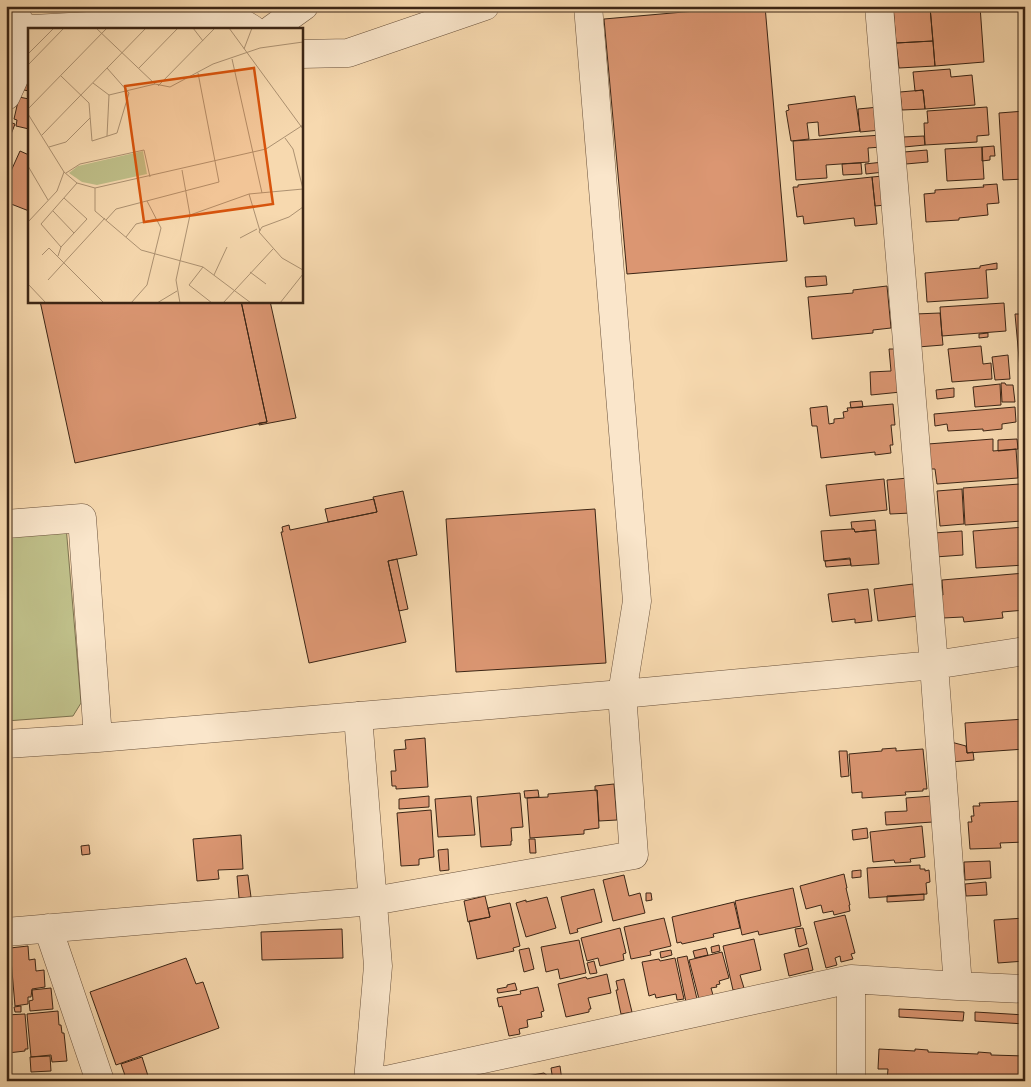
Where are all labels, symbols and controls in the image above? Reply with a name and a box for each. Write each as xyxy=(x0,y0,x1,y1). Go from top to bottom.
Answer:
inset map xyxy=(28,28,302,302)

